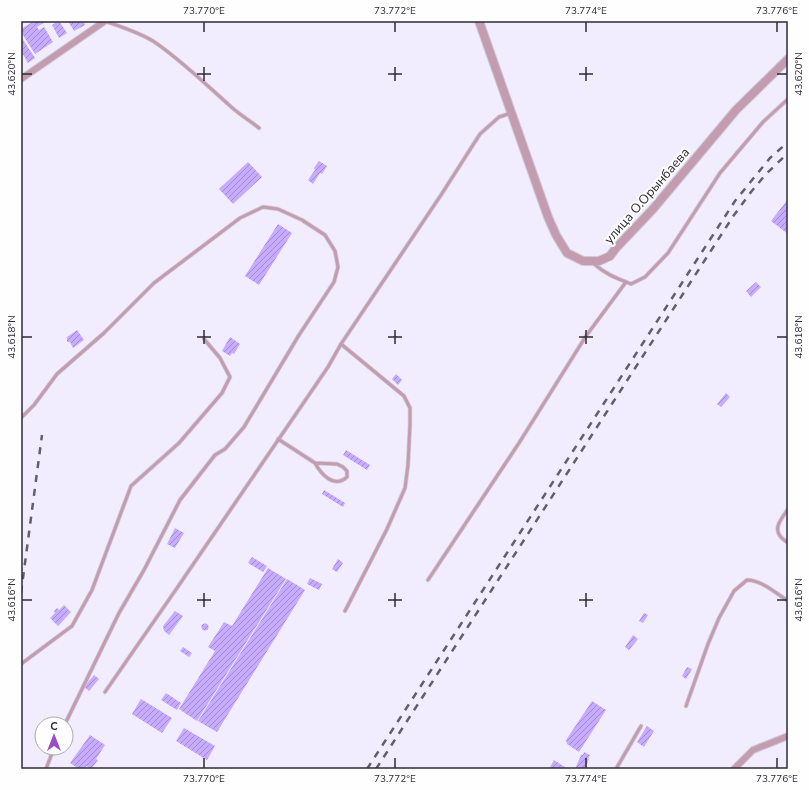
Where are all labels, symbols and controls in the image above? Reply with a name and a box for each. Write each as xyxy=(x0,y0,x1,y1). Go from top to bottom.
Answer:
text: 73.770°E xyxy=(183,4,225,18)
text: 73.772°E xyxy=(374,4,416,18)
text: 73.774°E xyxy=(565,4,607,18)
text: 73.776°E xyxy=(756,4,798,18)
text: 43.620°N xyxy=(5,52,19,96)
text: 43.620°N xyxy=(792,52,806,96)
street label: улица О.Орынбаева xyxy=(600,144,694,248)
text: 43.618°N xyxy=(5,315,19,359)
text: 43.618°N xyxy=(792,315,806,359)
text: 43.616°N xyxy=(5,578,19,622)
text: 43.616°N xyxy=(792,578,806,622)
north arrow xyxy=(34,716,74,756)
text: С xyxy=(50,719,58,734)
text: 73.770°E xyxy=(183,772,225,786)
text: 73.772°E xyxy=(374,772,416,786)
text: 73.774°E xyxy=(565,772,607,786)
text: 73.776°E xyxy=(756,772,798,786)

